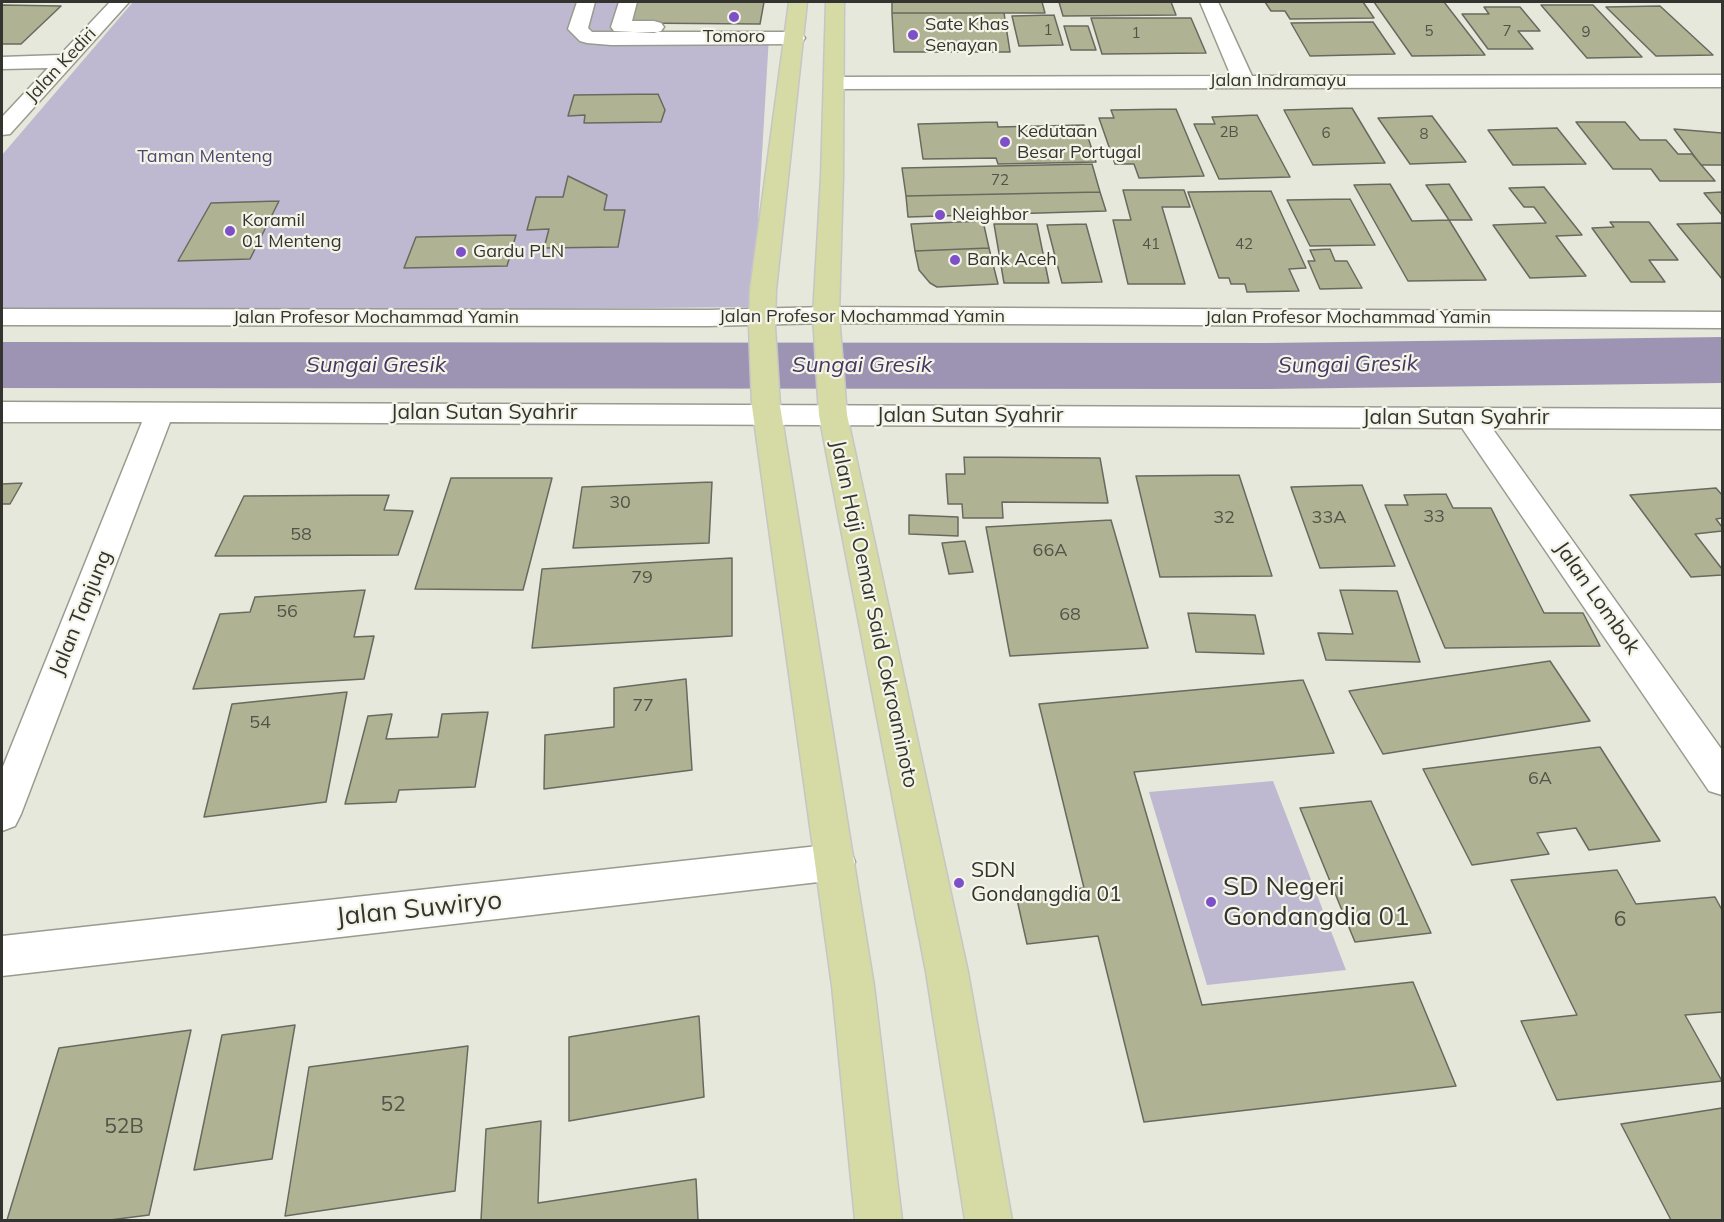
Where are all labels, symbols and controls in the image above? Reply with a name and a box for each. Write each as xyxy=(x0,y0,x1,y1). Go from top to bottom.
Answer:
marker: Tomoro xyxy=(727,10,741,24)
place label: Sate Khas Senayan xyxy=(925,14,1009,57)
house number: 1 xyxy=(1044,21,1052,39)
house number: 5 xyxy=(1425,22,1433,40)
house number: 7 xyxy=(1503,22,1511,40)
street label: Jalan Kediri xyxy=(21,23,101,107)
house number: 9 xyxy=(1582,23,1590,41)
house number: 1 xyxy=(1132,24,1140,42)
place label: Tomoro xyxy=(703,26,765,48)
marker: Sate Khas Senayan xyxy=(906,28,920,42)
street label: Jalan Indramayu xyxy=(1210,70,1346,92)
place label: Kedutaan Besar Portugal xyxy=(1017,121,1141,164)
house number: 2B xyxy=(1219,123,1239,141)
house number: 6 xyxy=(1322,124,1330,142)
house number: 8 xyxy=(1420,125,1428,143)
marker: Kedutaan Besar Portugal xyxy=(998,135,1012,149)
park label: Taman Menteng xyxy=(137,146,273,168)
house number: 72 xyxy=(991,171,1009,189)
place label: Neighbor xyxy=(952,204,1029,226)
marker: Neighbor xyxy=(933,208,947,222)
place label: Koramil 01 Menteng xyxy=(242,210,341,252)
marker: Koramil 01 Menteng xyxy=(223,224,237,238)
house number: 41 xyxy=(1142,235,1160,253)
house number: 42 xyxy=(1235,235,1253,253)
place label: Gardu PLN xyxy=(473,241,564,263)
marker: Gardu PLN xyxy=(454,245,468,259)
place label: Bank Aceh xyxy=(967,249,1057,271)
marker: Bank Aceh xyxy=(948,253,962,267)
street label: Jalan Profesor Mochammad Yamin xyxy=(719,306,1005,328)
street label: Jalan Profesor Mochammad Yamin xyxy=(233,307,519,329)
street label: Jalan Profesor Mochammad Yamin xyxy=(1205,307,1491,329)
water label: Sungai Gresik xyxy=(1278,351,1418,379)
water label: Sungai Gresik xyxy=(306,352,446,378)
water label: Sungai Gresik xyxy=(792,352,932,378)
street label: Jalan Sutan Syahrir xyxy=(391,400,577,426)
street label: Jalan Sutan Syahrir xyxy=(877,403,1063,429)
street label: Jalan Sutan Syahrir xyxy=(1363,405,1549,431)
street label: Jalan Haji Oemar Said Cokroaminoto xyxy=(825,438,923,790)
house number: 30 xyxy=(609,492,631,514)
house number: 33 xyxy=(1423,506,1445,528)
house number: 32 xyxy=(1213,507,1235,529)
house number: 33A xyxy=(1312,507,1346,529)
house number: 58 xyxy=(290,524,312,546)
street label: Jalan Lombok xyxy=(1549,537,1645,659)
house number: 66A xyxy=(1033,540,1067,562)
street label: Jalan Tanjung xyxy=(44,547,118,679)
house number: 79 xyxy=(631,567,653,589)
house number: 56 xyxy=(276,601,298,623)
house number: 68 xyxy=(1059,604,1081,626)
house number: 77 xyxy=(632,695,654,717)
house number: 54 xyxy=(249,712,271,734)
house number: 6A xyxy=(1528,768,1552,790)
place label: SDN Gondangdia 01 xyxy=(971,858,1122,908)
place label: SD Negeri Gondangdia 01 xyxy=(1223,871,1410,933)
marker: SDN Gondangdia 01 xyxy=(952,876,966,890)
street label: Jalan Suwiryo xyxy=(335,885,503,933)
marker: SD Negeri Gondangdia 01 xyxy=(1204,895,1218,909)
house number: 6 xyxy=(1614,907,1626,933)
house number: 52 xyxy=(380,1092,406,1118)
house number: 52B xyxy=(104,1114,144,1140)

